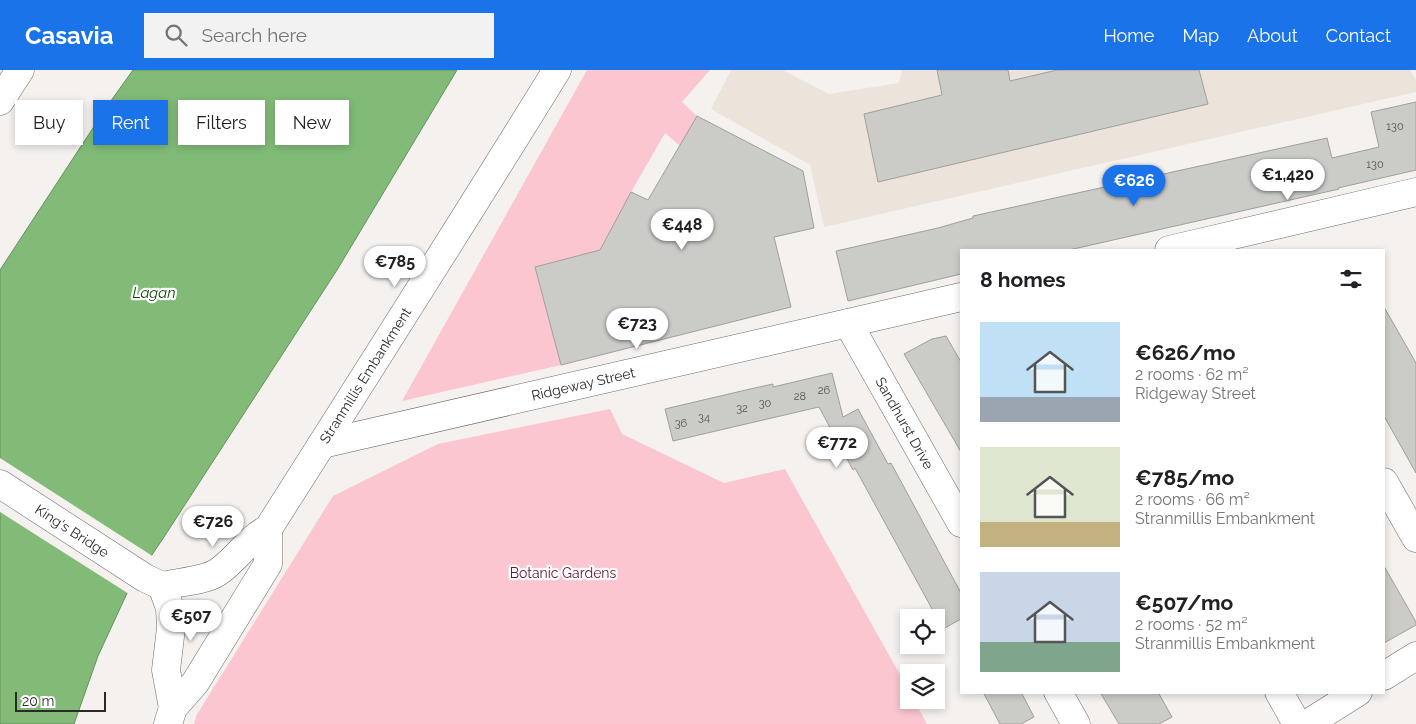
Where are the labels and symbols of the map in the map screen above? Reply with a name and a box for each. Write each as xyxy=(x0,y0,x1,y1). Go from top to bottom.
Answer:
house number: 130 xyxy=(1386,120,1404,133)
pin: €1,420 xyxy=(1247,158,1329,201)
house number: 130 xyxy=(1366,158,1384,171)
pin: €626 xyxy=(1104,164,1164,207)
pin: €448 xyxy=(652,208,712,251)
pin: €785 xyxy=(365,246,425,288)
water label: Lagan xyxy=(132,284,176,302)
street label: Stranmillis Embankment xyxy=(316,304,415,446)
pin: €723 xyxy=(607,308,667,350)
street label: Ridgeway Street xyxy=(530,364,637,404)
street label: Sandhurst Drive xyxy=(872,374,937,472)
house number: 26 xyxy=(818,384,831,397)
house number: 28 xyxy=(794,390,806,403)
house number: 30 xyxy=(759,397,772,410)
house number: 32 xyxy=(736,402,748,415)
house number: 34 xyxy=(698,411,710,424)
house number: 36 xyxy=(675,417,688,430)
pin: €772 xyxy=(807,426,867,469)
street label: King's Bridge xyxy=(32,501,112,561)
pin: €726 xyxy=(183,506,243,548)
park label: Botanic Gardens xyxy=(510,565,617,581)
pin: €507 xyxy=(161,600,221,642)
scale bar xyxy=(15,689,106,712)

